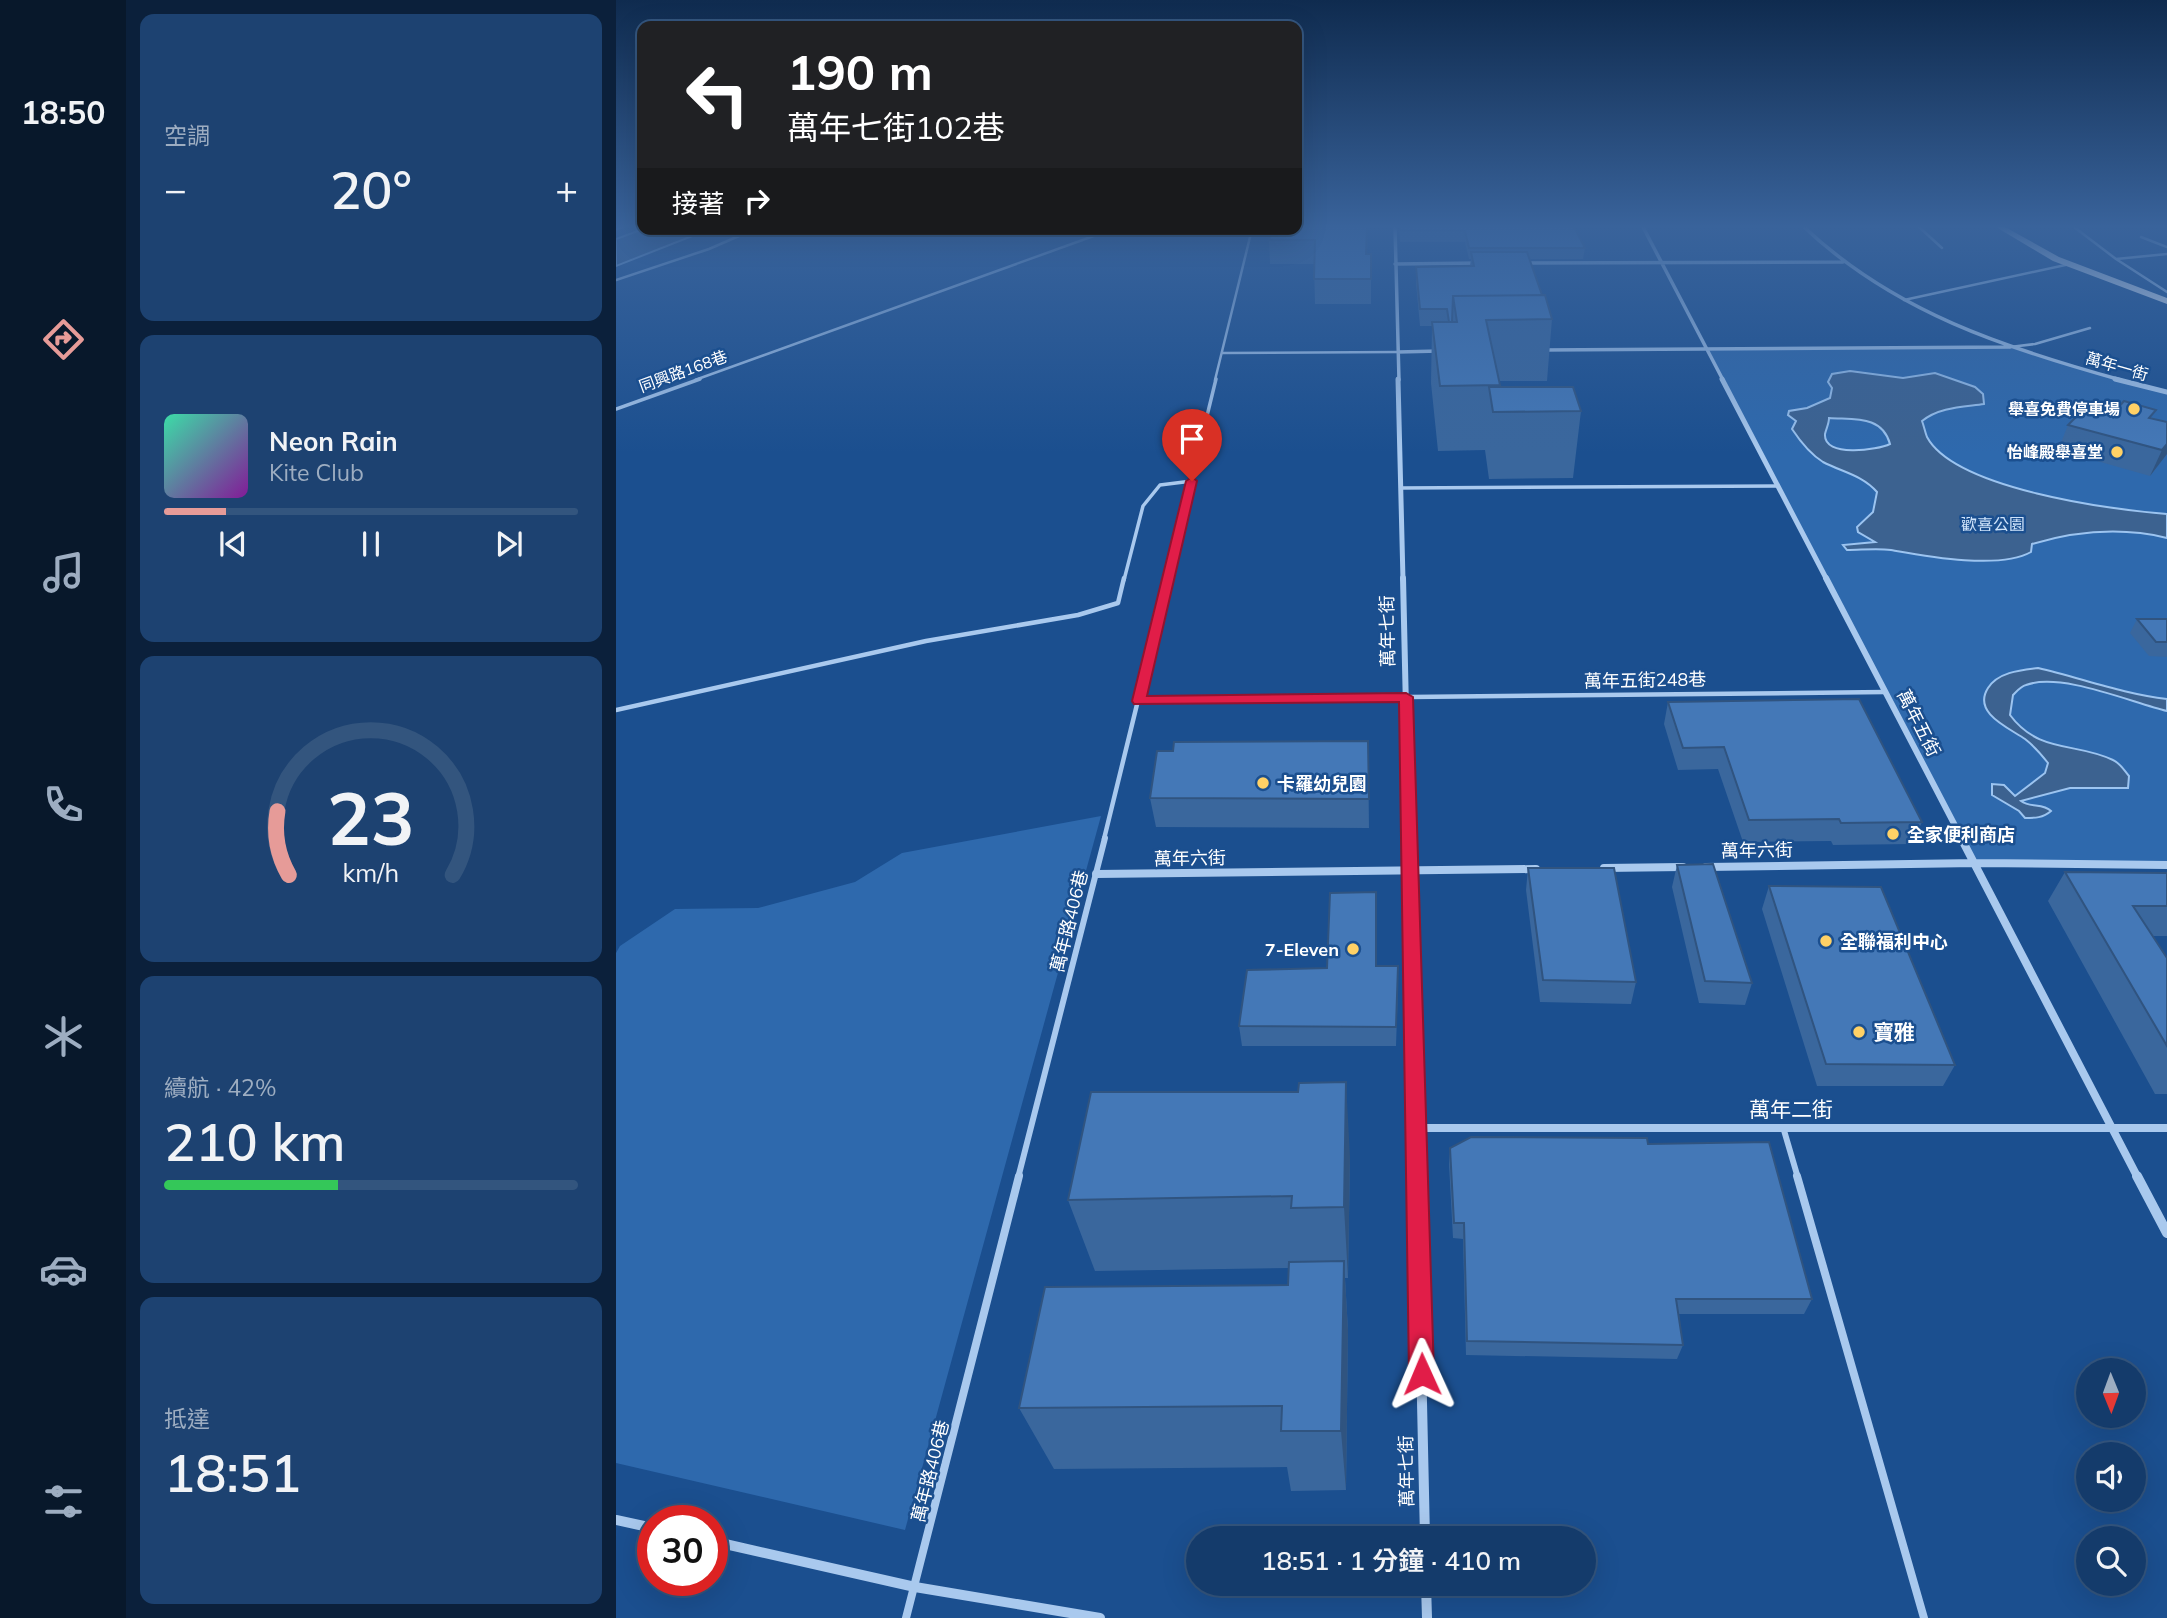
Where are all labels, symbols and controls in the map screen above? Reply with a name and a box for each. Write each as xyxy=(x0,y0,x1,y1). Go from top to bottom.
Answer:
text: 190 m xyxy=(787,41,933,102)
icon: left xyxy=(672,49,763,140)
text: 18:50 xyxy=(21,92,105,132)
text: 萬年七街102巷 xyxy=(787,107,1005,147)
text: 空調 xyxy=(164,121,210,150)
text: 20° xyxy=(330,157,412,222)
text: − xyxy=(164,165,187,213)
text: + xyxy=(555,165,578,213)
icon: right xyxy=(738,182,776,220)
text: 接著 xyxy=(672,187,724,220)
icon: directions xyxy=(39,315,88,364)
street label: 同興路168巷 xyxy=(636,346,730,396)
street label: 萬年一街 xyxy=(2083,348,2151,384)
place label: 舉喜免費停車場 xyxy=(2008,399,2120,419)
marker: 舉喜免費停車場 xyxy=(2126,401,2142,417)
pin xyxy=(1162,409,1222,481)
icon: arrive xyxy=(1173,420,1211,458)
text: Neon Rain xyxy=(269,425,398,458)
place label: 怡峰殿舉喜堂 xyxy=(2007,442,2103,462)
marker: 怡峰殿舉喜堂 xyxy=(2109,444,2125,460)
text: Kite Club xyxy=(269,458,364,487)
park label: 歡喜公園 xyxy=(1961,514,2025,534)
icon: previous xyxy=(214,525,252,563)
icon: pause xyxy=(352,525,390,563)
icon: next xyxy=(490,525,528,563)
icon: music xyxy=(39,548,88,597)
street label: 萬年七街 xyxy=(1375,595,1399,667)
street label: 萬年五街248巷 xyxy=(1584,667,1706,693)
street label: 萬年五街 xyxy=(1892,686,1946,760)
text: 23 xyxy=(327,772,415,863)
place label: 卡羅幼兒園 xyxy=(1277,772,1367,795)
marker: 卡羅幼兒園 xyxy=(1255,775,1271,791)
icon: phone xyxy=(39,780,88,829)
place label: 全家便利商店 xyxy=(1907,823,2015,846)
marker: 全家便利商店 xyxy=(1885,826,1901,842)
street label: 萬年六街 xyxy=(1721,838,1793,862)
street label: 萬年六街 xyxy=(1154,846,1226,870)
text: km/h xyxy=(343,857,399,888)
street label: 萬年路406巷 xyxy=(1045,868,1093,974)
place label: 全聯福利中心 xyxy=(1840,930,1948,953)
marker: 全聯福利中心 xyxy=(1818,933,1834,949)
place label: 7-Eleven xyxy=(1265,938,1339,961)
marker: 7-Eleven xyxy=(1345,941,1361,957)
icon: climate xyxy=(39,1012,88,1061)
place label: 寶雅 xyxy=(1873,1019,1915,1045)
marker: 寶雅 xyxy=(1851,1024,1867,1040)
text: 續航 · 42% xyxy=(164,1073,276,1102)
street label: 萬年二街 xyxy=(1749,1096,1833,1122)
text: 210 km xyxy=(164,1109,345,1174)
icon: car xyxy=(39,1245,88,1294)
position arrow xyxy=(1385,1337,1459,1411)
north arrow xyxy=(2076,1358,2146,1428)
map controls xyxy=(2076,1358,2146,1596)
text: 抵達 xyxy=(164,1404,210,1433)
street label: 萬年路406巷 xyxy=(906,1418,954,1524)
street label: 萬年七街 xyxy=(1394,1435,1418,1507)
text: 18:51 xyxy=(164,1440,301,1505)
button: sound xyxy=(2076,1442,2146,1512)
icon: filters xyxy=(39,1477,88,1526)
speed limit sign: 30 xyxy=(637,1505,728,1596)
button: search xyxy=(2076,1526,2146,1596)
text: 18:51 · 1 分鐘 · 410 m xyxy=(1261,1544,1521,1577)

